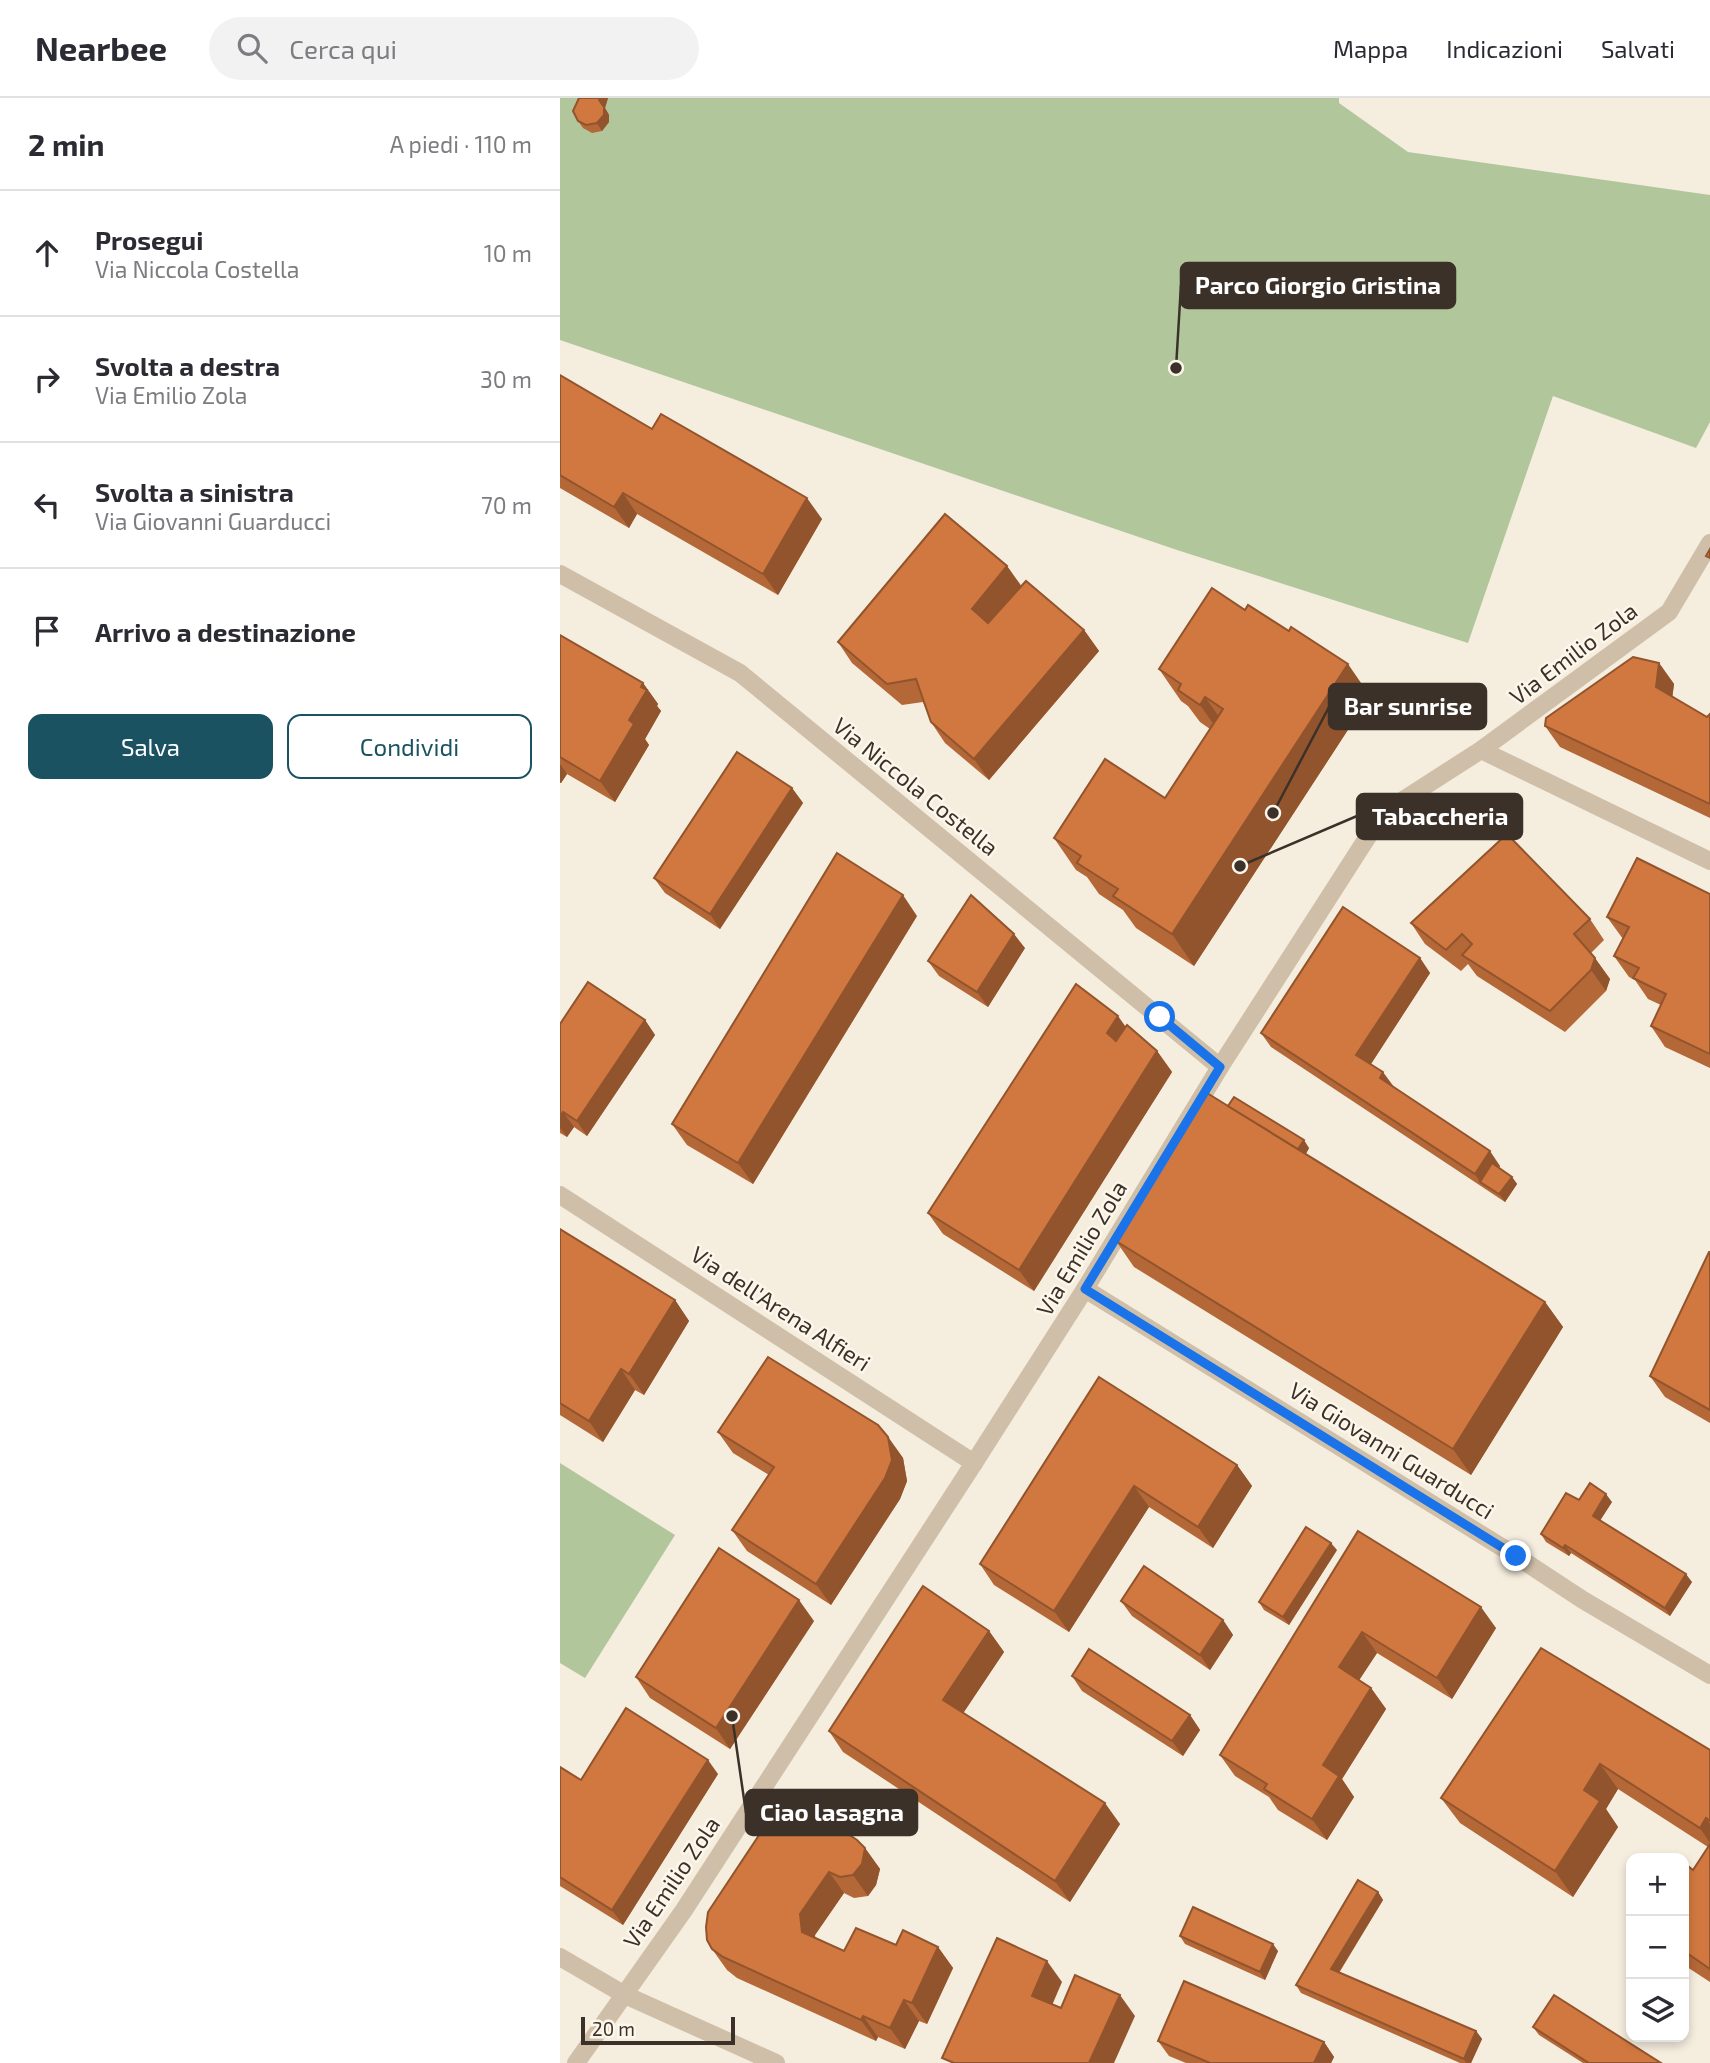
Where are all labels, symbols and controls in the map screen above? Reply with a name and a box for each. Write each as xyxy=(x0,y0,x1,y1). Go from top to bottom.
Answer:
search box xyxy=(209,17,699,80)
text: Nearbee xyxy=(35,28,167,68)
icon: search xyxy=(233,29,271,67)
text: Cerca qui xyxy=(289,33,397,64)
text: Mappa xyxy=(1333,34,1408,63)
text: Indicazioni xyxy=(1446,34,1563,63)
text: Salvati xyxy=(1601,34,1675,63)
text: 2 min xyxy=(28,126,105,162)
text: A piedi · 110 m xyxy=(390,130,532,158)
text: Prosegui xyxy=(95,224,203,255)
icon: ahead xyxy=(28,234,66,272)
text: 10 m xyxy=(484,239,532,267)
text: Via Niccola Costella xyxy=(95,255,299,283)
callout: Parco Giorgio Gristina xyxy=(1181,263,1455,308)
text: Parco Giorgio Gristina xyxy=(1195,270,1441,299)
text: Svolta a destra xyxy=(95,350,280,381)
icon: right xyxy=(28,360,66,398)
text: 30 m xyxy=(480,365,532,393)
text: Via Emilio Zola xyxy=(95,381,247,409)
text: Svolta a sinistra xyxy=(95,476,294,507)
icon: left xyxy=(28,486,66,524)
text: 70 m xyxy=(481,491,532,519)
text: Via Giovanni Guarducci xyxy=(95,507,331,535)
street label: Via Emilio Zola xyxy=(1504,596,1642,710)
icon: arrive xyxy=(28,612,66,650)
text: Arrivo a destinazione xyxy=(95,616,356,647)
callout: Bar sunrise xyxy=(1329,684,1486,729)
text: Bar sunrise xyxy=(1344,691,1472,720)
street label: Via Niccola Costella xyxy=(828,711,1004,861)
button: Salva xyxy=(28,714,273,779)
button: Condividi xyxy=(287,714,532,779)
callout: Tabaccheria xyxy=(1357,794,1522,839)
text: Tabaccheria xyxy=(1372,801,1508,830)
route start xyxy=(1144,1001,1175,1032)
street label: Via Emilio Zola xyxy=(1030,1175,1132,1321)
street label: Via dell'Arena Alfieri xyxy=(686,1239,876,1377)
street label: Via Giovanni Guarducci xyxy=(1284,1376,1500,1524)
route end xyxy=(1500,1540,1531,1571)
callout: Ciao lasagna xyxy=(746,1790,917,1835)
text: Ciao lasagna xyxy=(760,1797,904,1826)
street label: Via Emilio Zola xyxy=(617,1811,725,1953)
map controls xyxy=(1626,1853,1689,2042)
button: + xyxy=(1626,1853,1689,1916)
button: − xyxy=(1626,1916,1689,1979)
button: layers xyxy=(1626,1979,1689,2042)
scale bar xyxy=(581,2014,735,2046)
text: 20 m xyxy=(592,2017,635,2040)

